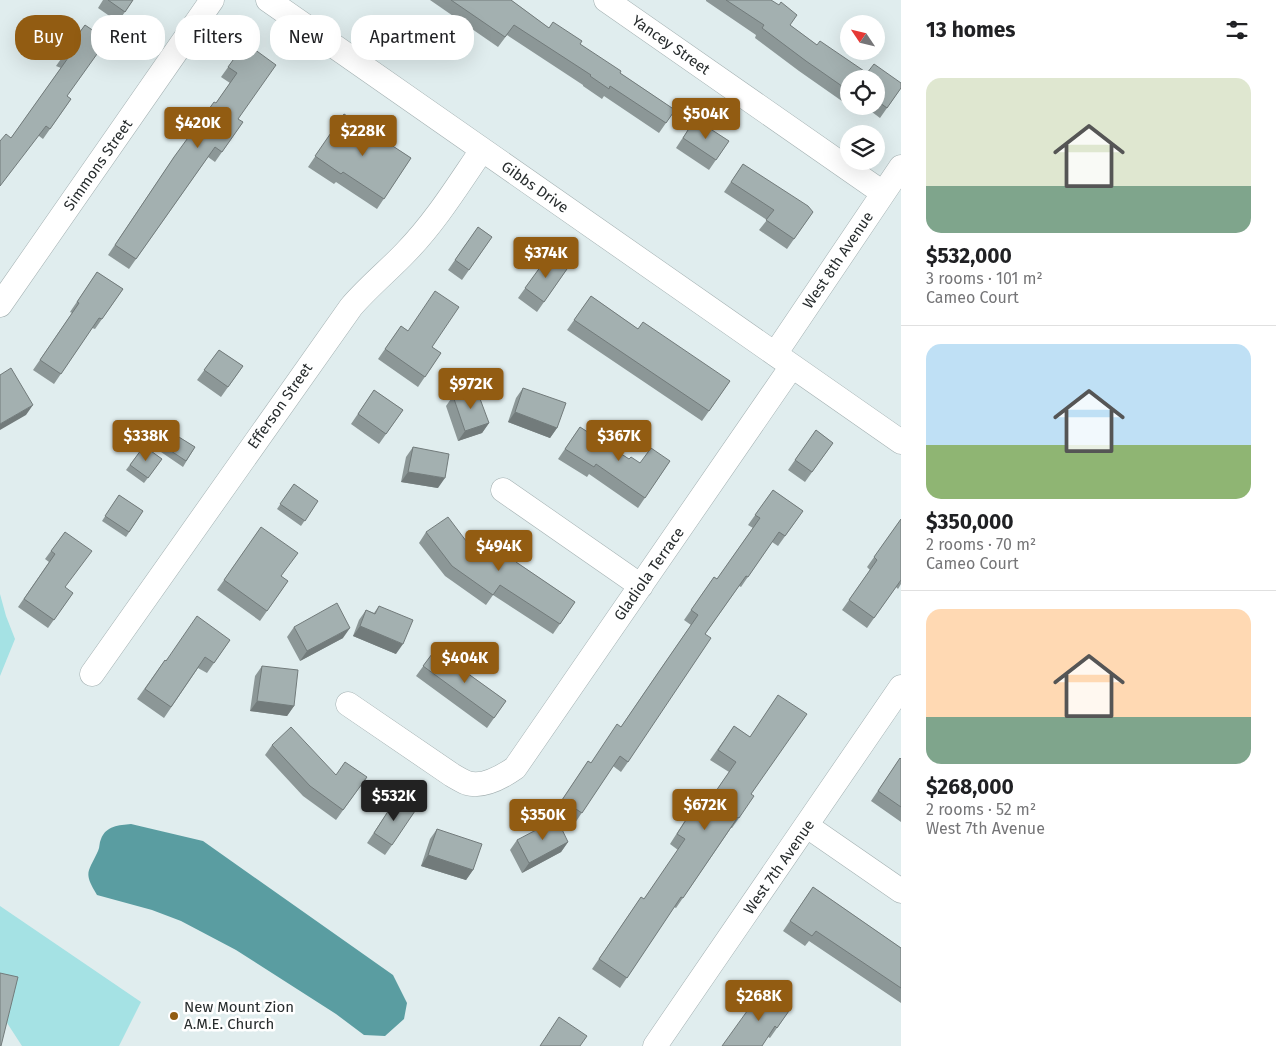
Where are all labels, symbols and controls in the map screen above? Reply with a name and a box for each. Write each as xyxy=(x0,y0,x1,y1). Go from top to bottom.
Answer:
street label: Yancey Street xyxy=(629,12,714,79)
chip: Buy xyxy=(15,15,81,60)
chip: Rent xyxy=(91,15,165,60)
chip: Filters xyxy=(175,15,260,60)
chip: New xyxy=(270,15,341,60)
chip: Apartment xyxy=(351,15,474,60)
north arrow xyxy=(840,15,885,60)
map controls xyxy=(840,15,885,170)
icon: filters xyxy=(1223,16,1251,44)
text: 13 homes xyxy=(926,17,1016,43)
button: locate xyxy=(840,70,885,115)
pin: $504K xyxy=(671,98,741,140)
text: $504K xyxy=(683,104,729,123)
pin: $420K xyxy=(163,106,233,149)
icon: home xyxy=(1044,111,1134,201)
text: $420K xyxy=(175,113,221,132)
pin: $228K xyxy=(328,114,398,157)
street label: Simmons Street xyxy=(60,115,136,214)
text: $228K xyxy=(341,121,385,140)
button: layers xyxy=(840,125,885,170)
street label: Gibbs Drive xyxy=(498,157,572,217)
street label: West 8th Avenue xyxy=(799,208,877,312)
pin: $374K xyxy=(511,236,581,279)
text: $374K xyxy=(524,243,568,262)
text: $532,000 xyxy=(926,243,1012,269)
text: 3 rooms · 101 m² xyxy=(926,269,1043,288)
text: Cameo Court xyxy=(926,288,1019,307)
street label: Efferson Street xyxy=(244,359,317,452)
pin: $972K xyxy=(436,368,506,410)
text: $972K xyxy=(449,374,493,393)
icon: home xyxy=(1044,376,1134,466)
pin: $338K xyxy=(111,420,181,462)
pin: $367K xyxy=(584,420,654,462)
text: $338K xyxy=(124,426,168,445)
text: $367K xyxy=(597,426,641,445)
text: $350,000 xyxy=(926,509,1014,535)
street label: Gladiola Terrace xyxy=(610,524,688,624)
pin: $494K xyxy=(464,530,534,572)
text: 2 rooms · 70 m² xyxy=(926,535,1036,554)
text: $494K xyxy=(476,536,522,555)
text: Cameo Court xyxy=(926,554,1019,573)
icon: home xyxy=(1044,641,1134,731)
pin: $404K xyxy=(430,642,500,684)
text: $404K xyxy=(442,648,488,667)
text: $268,000 xyxy=(926,774,1014,800)
pin: $532K xyxy=(359,780,429,822)
text: $532K xyxy=(372,786,416,805)
pin: $672K xyxy=(670,788,740,831)
text: $672K xyxy=(683,795,727,814)
pin: $350K xyxy=(508,798,578,841)
text: 2 rooms · 52 m² xyxy=(926,800,1036,819)
text: $350K xyxy=(520,805,566,824)
street label: West 7th Avenue xyxy=(740,816,818,918)
text: West 7th Avenue xyxy=(926,819,1045,838)
pin: $268K xyxy=(724,980,794,1022)
text: $268K xyxy=(736,986,782,1005)
place label: New Mount Zion A.M.E. Church xyxy=(184,998,294,1033)
marker: New Mount Zion A.M.E. Church xyxy=(168,1010,180,1022)

